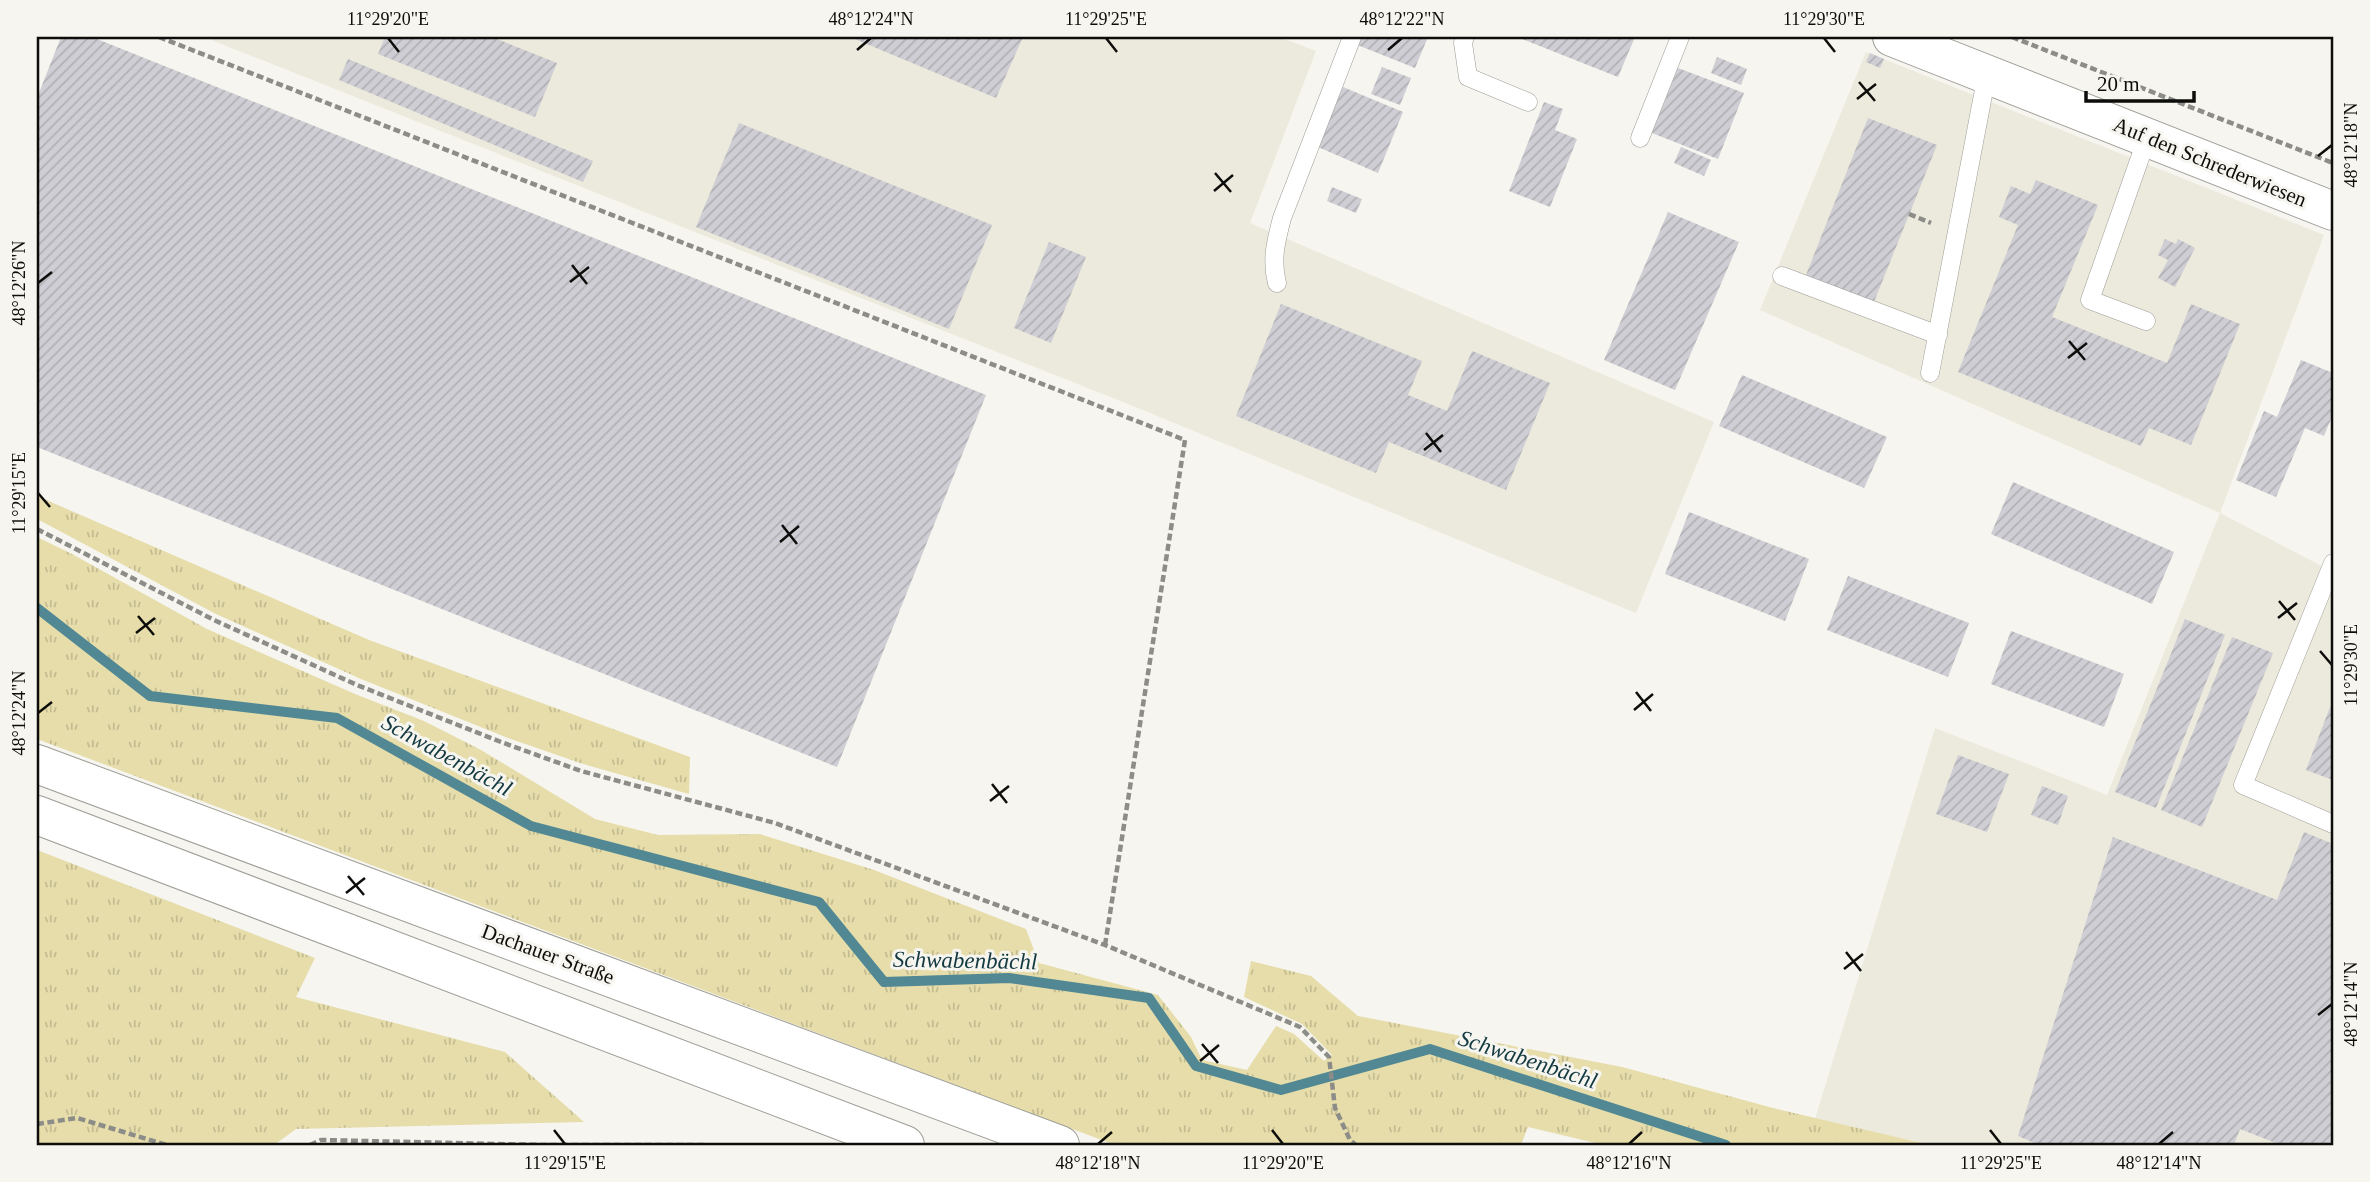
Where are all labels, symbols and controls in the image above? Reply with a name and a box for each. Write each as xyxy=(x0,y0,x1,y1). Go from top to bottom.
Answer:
text: 11°29'20"E xyxy=(347,9,429,29)
text: 48°12'24"N xyxy=(829,9,913,29)
text: 11°29'25"E xyxy=(1065,9,1147,29)
text: 48°12'22"N xyxy=(1360,9,1444,29)
text: 11°29'30"E xyxy=(1783,9,1865,29)
scale bar xyxy=(2086,60,2195,104)
text: 20 m xyxy=(2097,72,2140,96)
text: 48°12'18"N xyxy=(2341,103,2361,187)
street label: Auf den Schrederwiesen xyxy=(2110,112,2311,212)
text: 48°12'26"N xyxy=(9,241,29,325)
text: 11°29'15"E xyxy=(9,452,29,534)
text: 11°29'30"E xyxy=(2341,624,2361,706)
text: 48°12'24"N xyxy=(9,671,29,755)
water label: Schwabenbächl xyxy=(378,710,516,801)
street label: Dachauer Straße xyxy=(478,919,618,989)
water label: Schwabenbächl xyxy=(893,947,1037,974)
text: 48°12'14"N xyxy=(2341,962,2361,1046)
water label: Schwabenbächl xyxy=(1455,1025,1600,1094)
text: 11°29'15"E xyxy=(524,1153,606,1173)
text: 48°12'18"N xyxy=(1056,1153,1140,1173)
text: 11°29'20"E xyxy=(1242,1153,1324,1173)
text: 48°12'16"N xyxy=(1587,1153,1671,1173)
text: 11°29'25"E xyxy=(1960,1153,2042,1173)
text: 48°12'14"N xyxy=(2117,1153,2201,1173)

